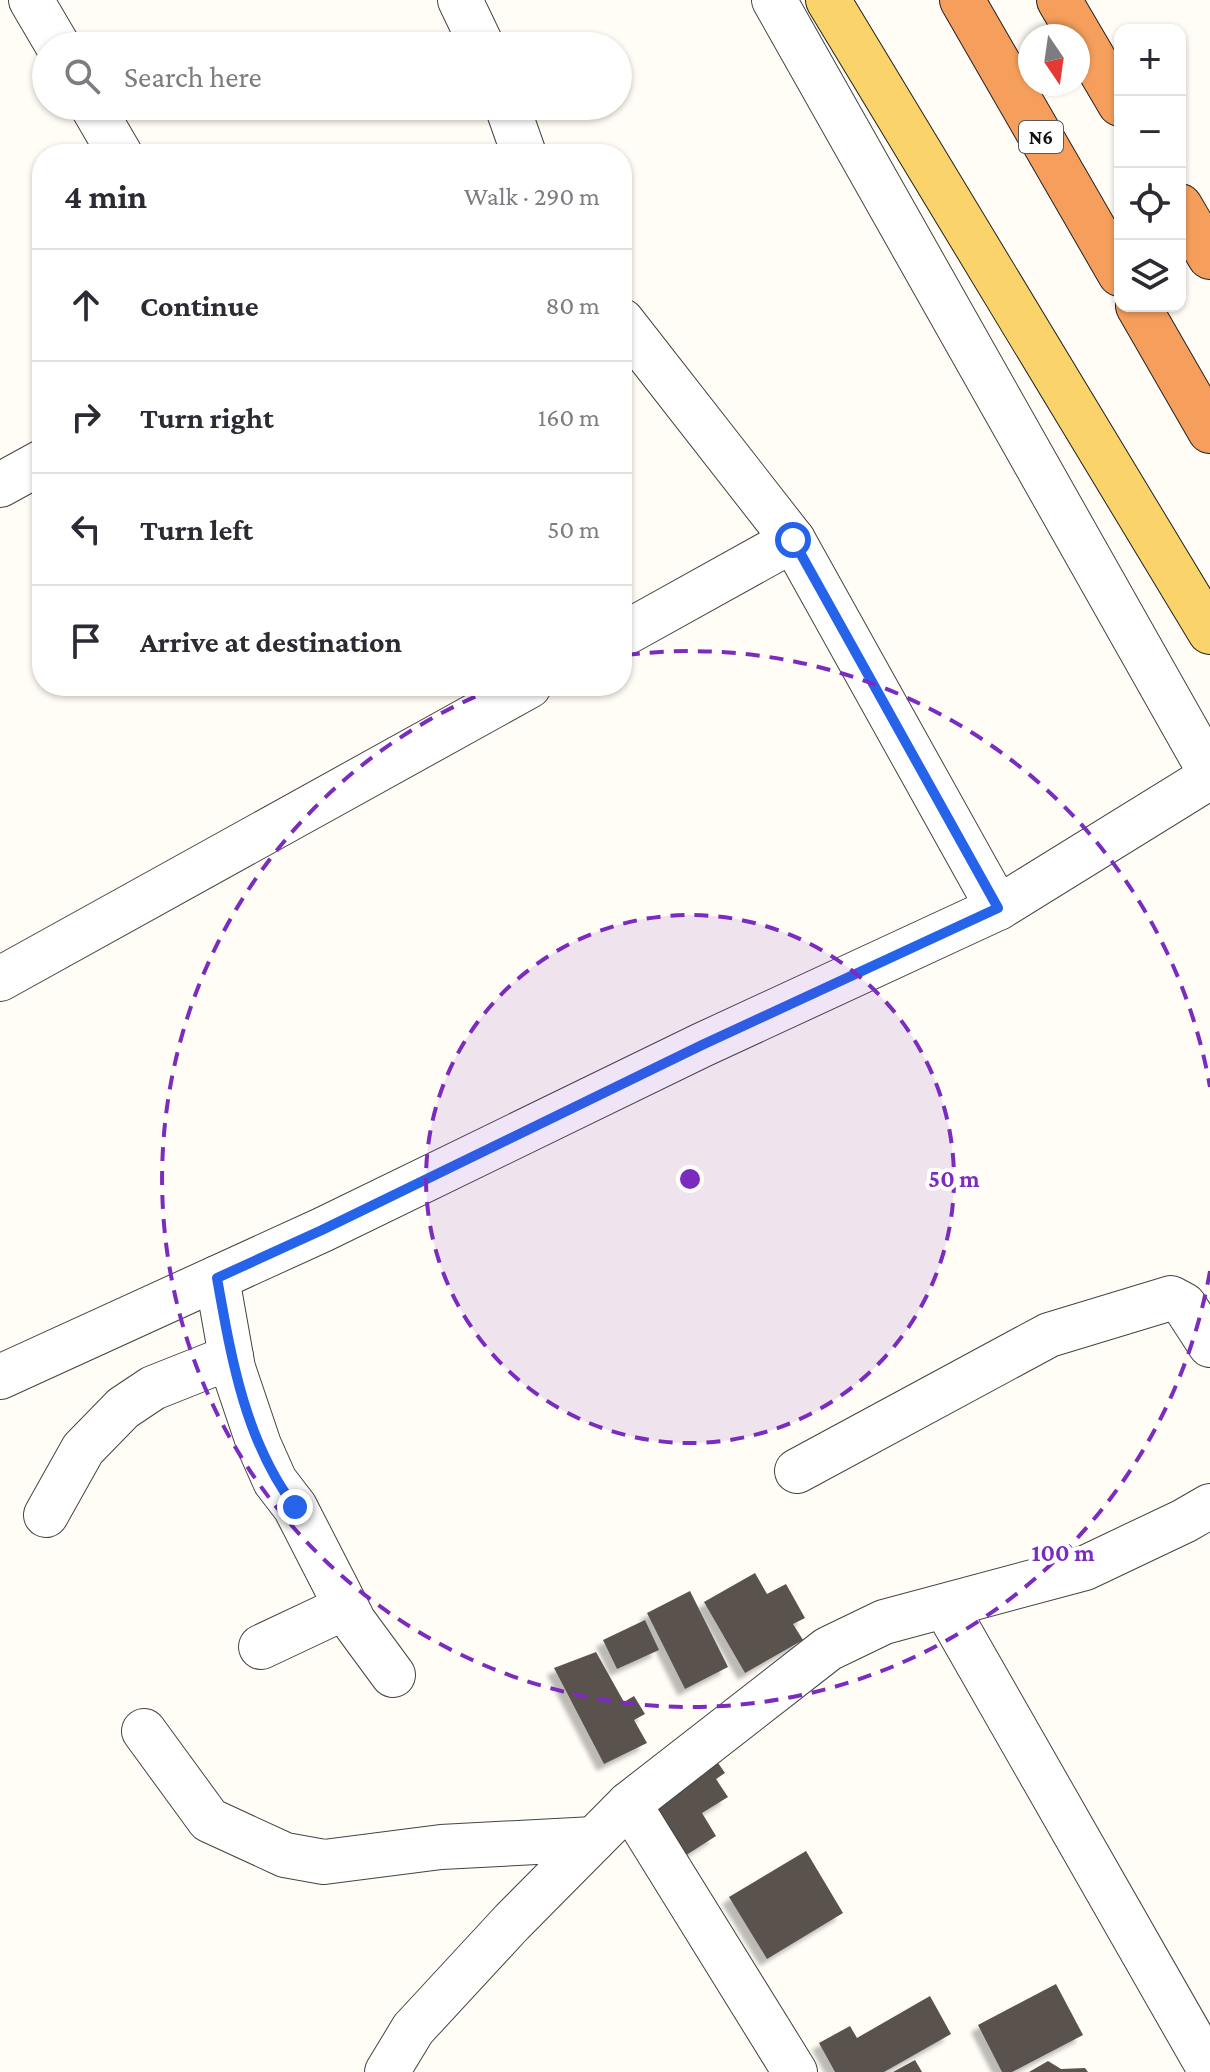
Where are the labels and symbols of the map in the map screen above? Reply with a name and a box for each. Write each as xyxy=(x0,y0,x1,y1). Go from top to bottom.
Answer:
north arrow xyxy=(1018,24,1090,96)
road number: N6 xyxy=(1019,121,1063,153)
route start xyxy=(775,522,811,558)
centre of rings xyxy=(676,1165,704,1193)
text: 50 m xyxy=(928,1165,980,1192)
route end xyxy=(277,1489,313,1525)
text: 100 m xyxy=(1031,1539,1095,1566)

